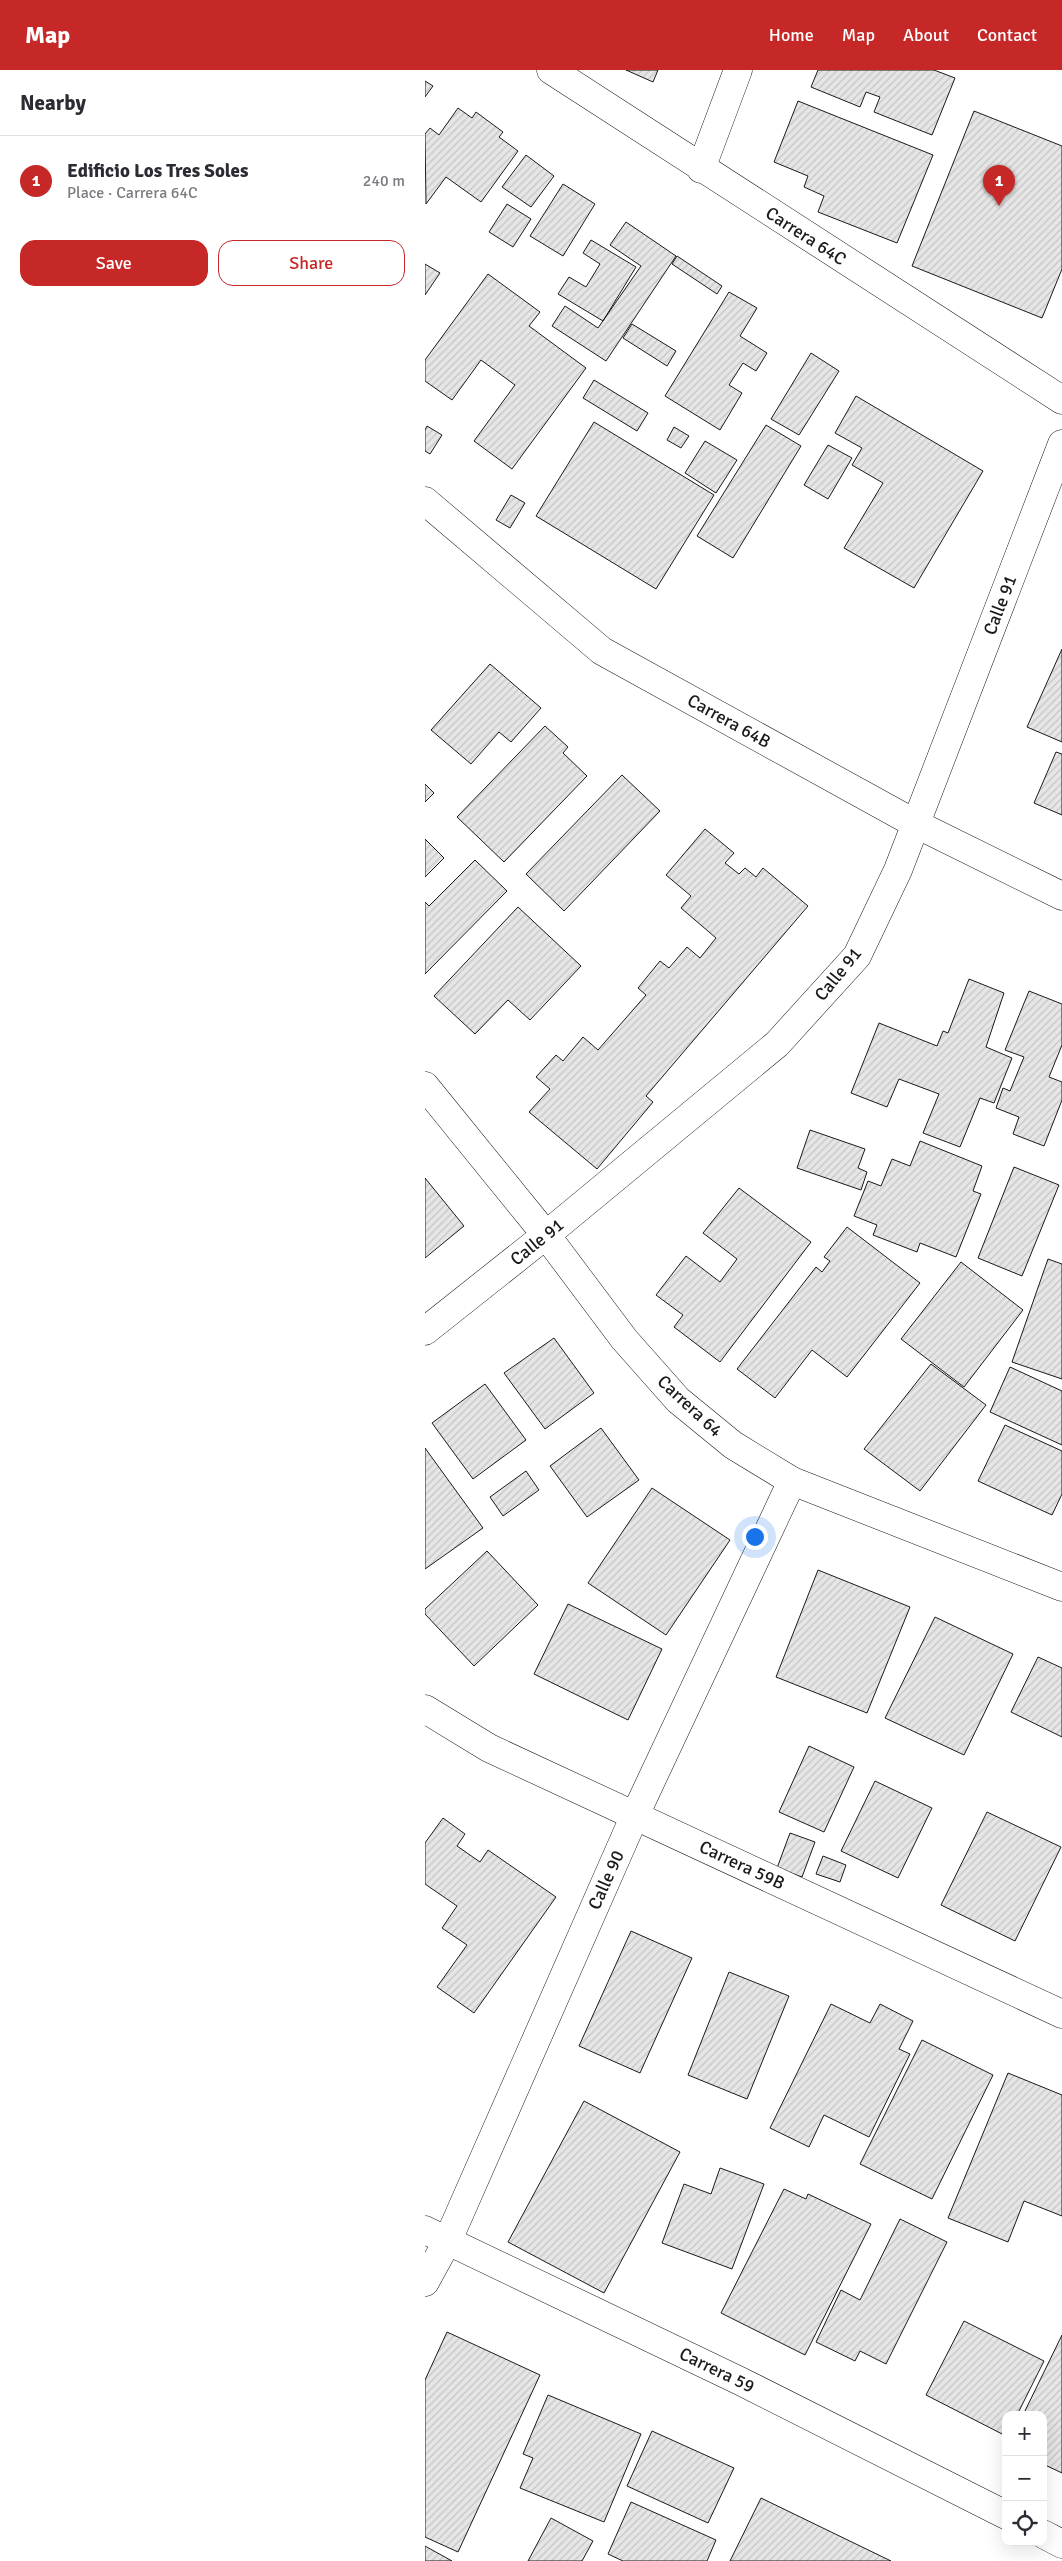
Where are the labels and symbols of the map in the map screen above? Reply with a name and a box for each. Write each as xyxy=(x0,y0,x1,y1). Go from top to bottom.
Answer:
pin: 1 xyxy=(983,165,1015,206)
street label: Carrera 64C xyxy=(762,202,851,270)
street label: Calle 91 xyxy=(979,572,1021,638)
street label: Carrera 64B xyxy=(684,689,775,753)
street label: Calle 91 xyxy=(810,943,866,1005)
street label: Calle 91 xyxy=(506,1214,568,1270)
street label: Carrera 64 xyxy=(653,1370,727,1442)
your location xyxy=(742,1524,768,1550)
street label: Carrera 59B xyxy=(696,1836,788,1894)
street label: Calle 90 xyxy=(583,1847,629,1913)
street label: Carrera 59 xyxy=(676,2342,758,2398)

